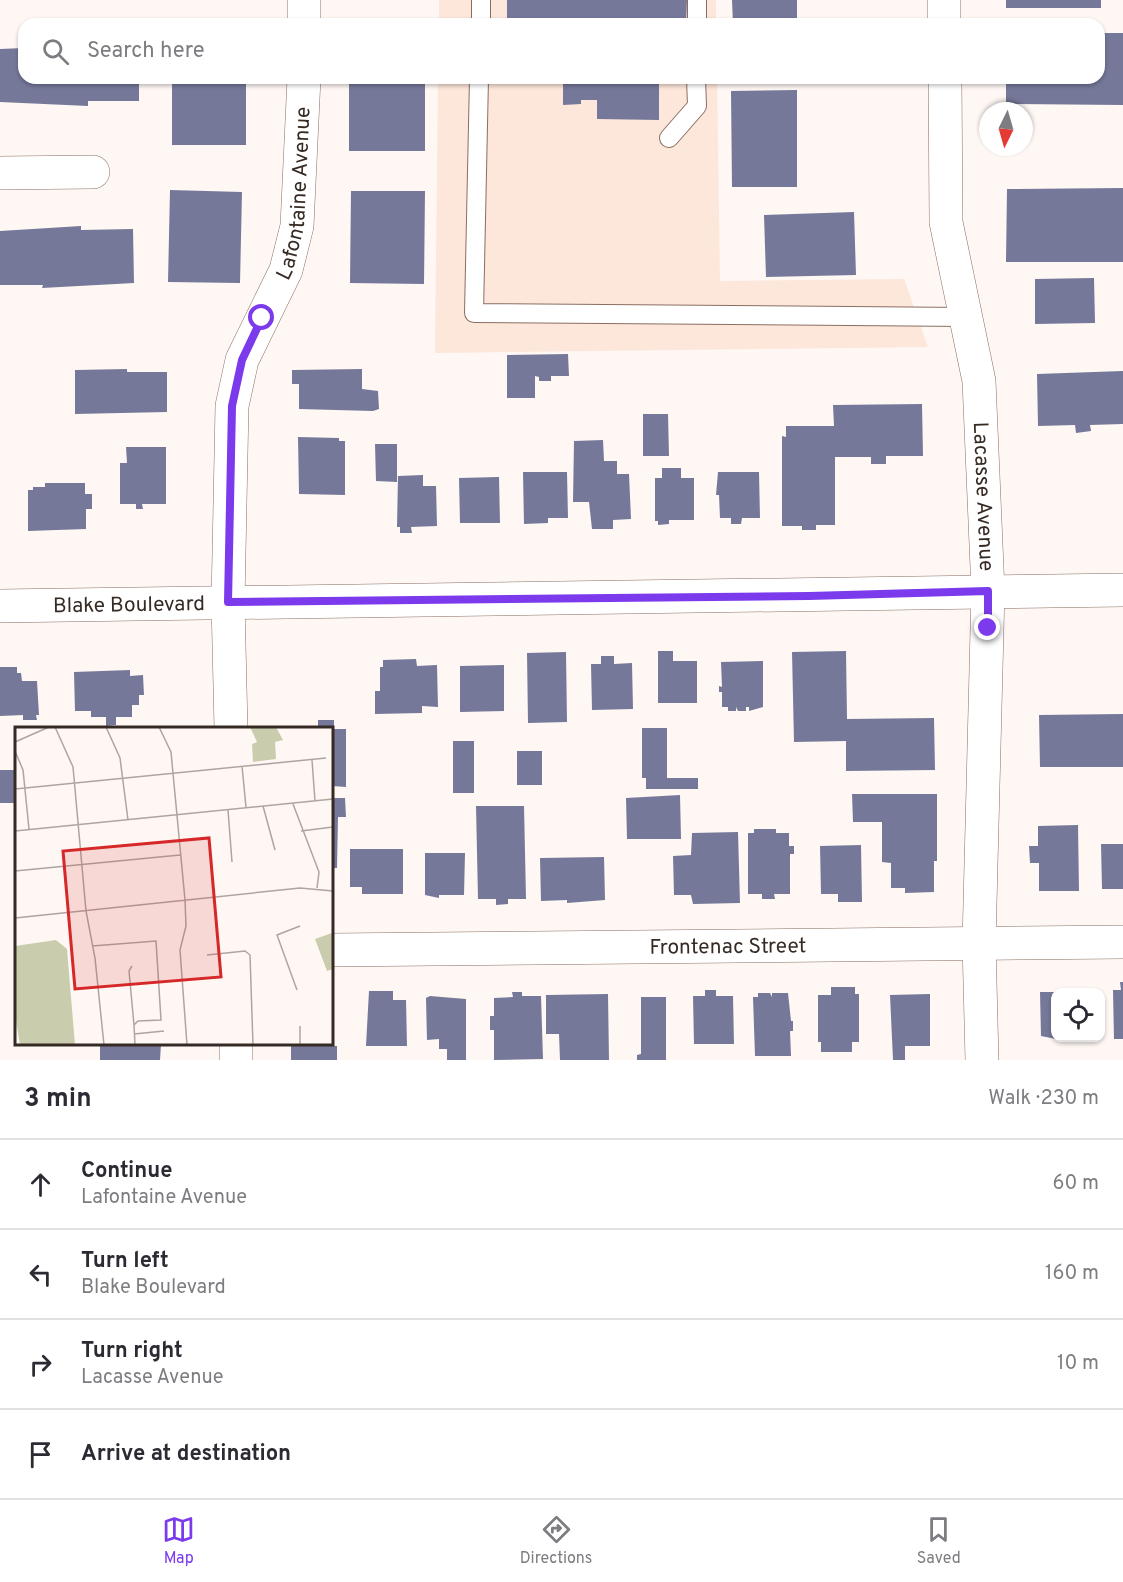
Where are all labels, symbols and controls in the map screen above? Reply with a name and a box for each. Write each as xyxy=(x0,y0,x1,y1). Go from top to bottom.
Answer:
search box xyxy=(18,18,1105,84)
icon: search xyxy=(39,35,72,68)
text: Search here xyxy=(87,38,205,65)
north arrow xyxy=(979,102,1033,156)
street label: Lafontaine Avenue xyxy=(271,106,318,285)
route start xyxy=(248,304,274,330)
street label: Lacasse Avenue xyxy=(966,421,999,572)
street label: Blake Boulevard xyxy=(53,591,205,620)
route end xyxy=(974,614,1000,640)
inset map xyxy=(15,727,333,1045)
street label: Frontenac Street xyxy=(649,933,807,962)
map controls xyxy=(1051,988,1105,1042)
button: locate xyxy=(1051,988,1105,1042)
text: 3 min xyxy=(24,1083,92,1116)
text: Walk · 230 m xyxy=(988,1086,1099,1112)
text: Continue xyxy=(81,1158,172,1185)
icon: ahead xyxy=(24,1168,57,1201)
text: 60 m xyxy=(1053,1171,1099,1197)
text: Lafontaine Avenue xyxy=(81,1185,247,1211)
text: Turn left xyxy=(81,1248,169,1275)
icon: left xyxy=(24,1258,57,1291)
text: 160 m xyxy=(1045,1261,1099,1287)
text: Blake Boulevard xyxy=(81,1275,226,1301)
text: Turn right xyxy=(81,1338,183,1365)
icon: right xyxy=(24,1348,57,1381)
text: 10 m xyxy=(1057,1351,1099,1377)
text: Lacasse Avenue xyxy=(81,1365,223,1391)
icon: arrive xyxy=(24,1438,57,1471)
text: Arrive at destination xyxy=(81,1441,291,1468)
tab: Map xyxy=(162,1513,195,1569)
tab: Directions xyxy=(520,1513,592,1569)
tab: Saved xyxy=(917,1513,961,1569)

